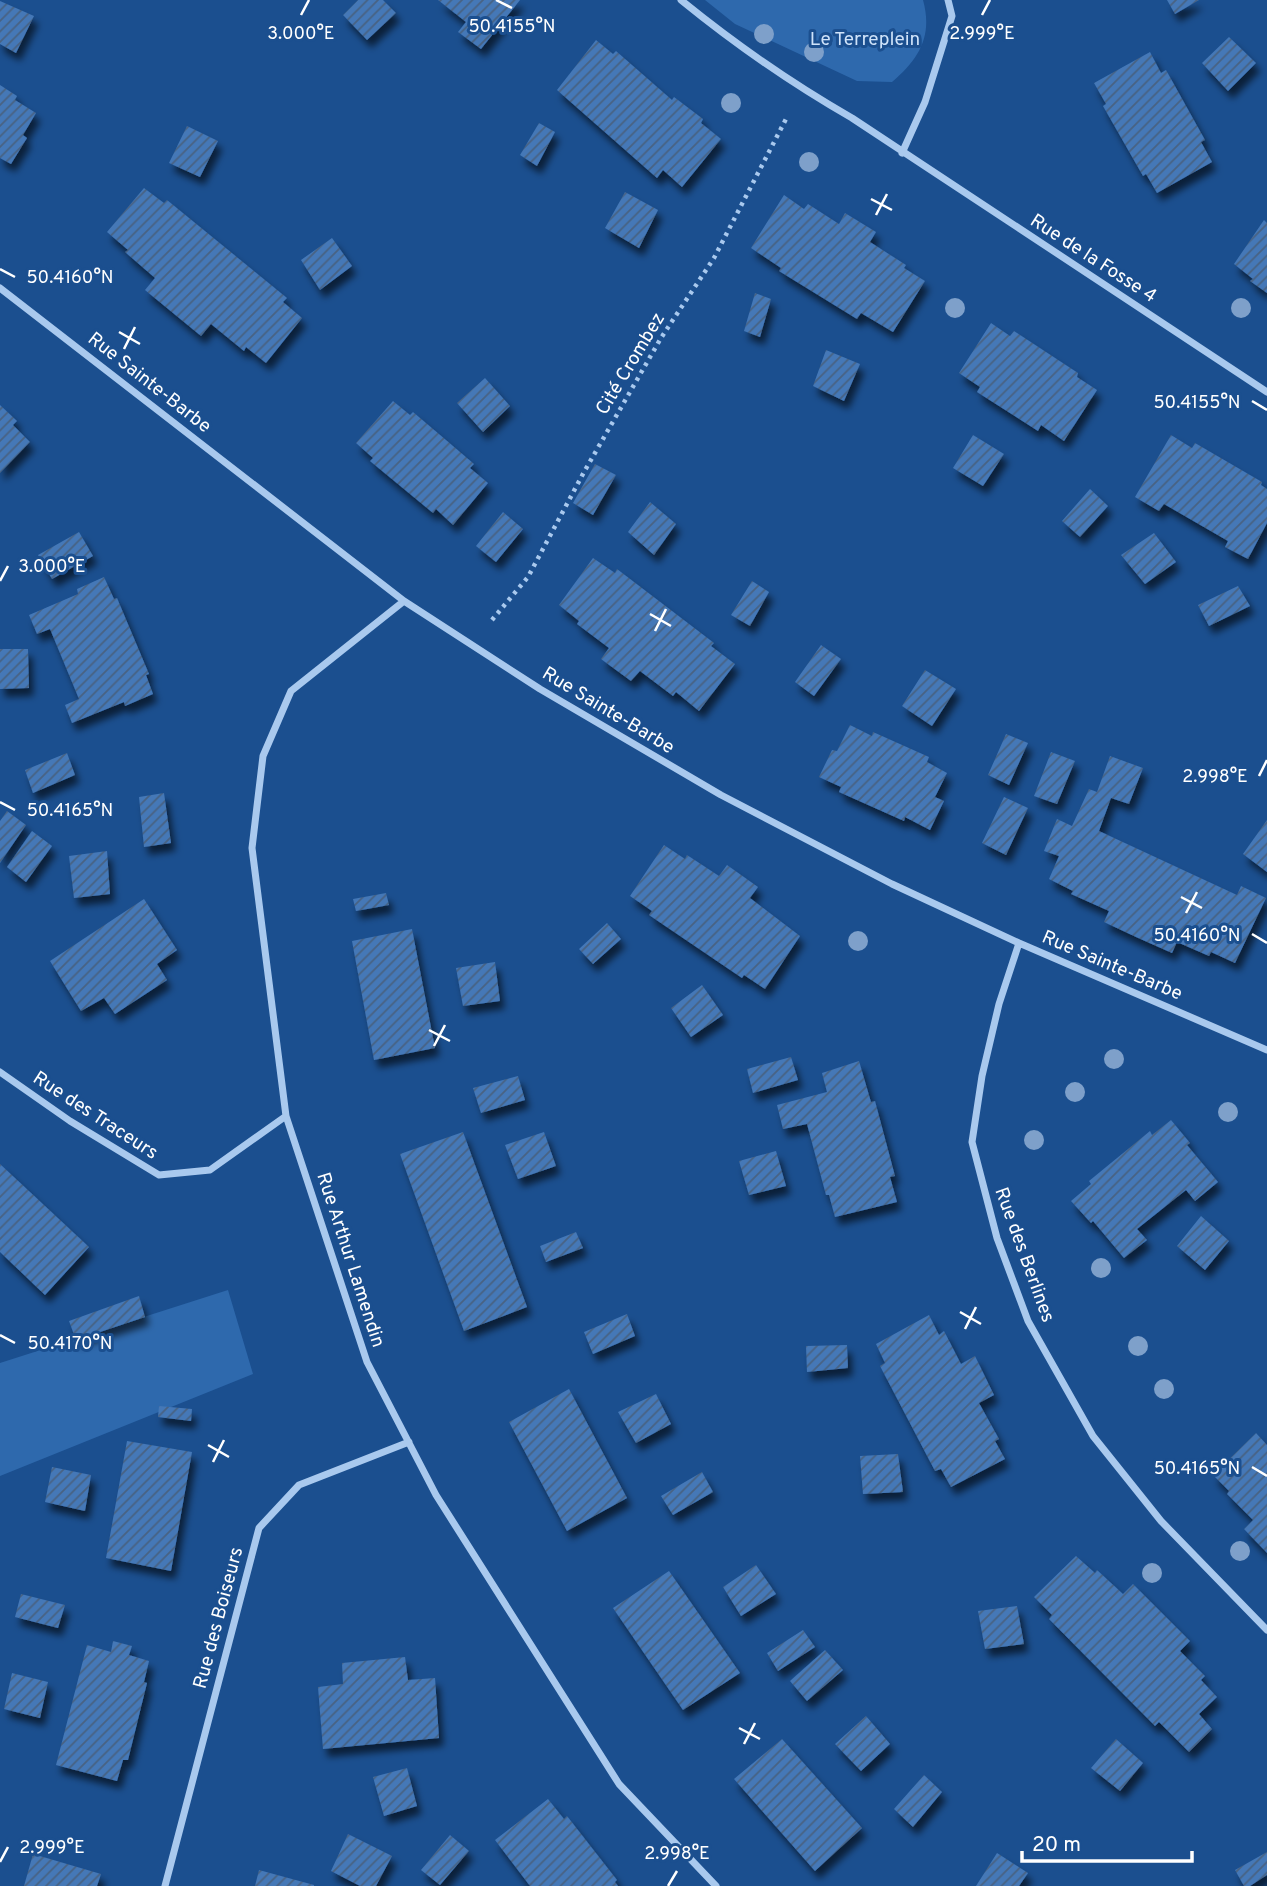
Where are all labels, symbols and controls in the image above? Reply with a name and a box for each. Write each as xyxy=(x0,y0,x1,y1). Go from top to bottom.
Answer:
text: 50.4155°N xyxy=(468,16,556,39)
text: 3.000°E xyxy=(267,23,335,46)
text: 2.999°E xyxy=(949,23,1015,46)
park label: Le Terreplein xyxy=(810,28,920,52)
street label: Rue de la Fosse 4 xyxy=(1025,209,1161,309)
text: 50.4160°N xyxy=(26,267,114,290)
street label: Cité Crombez xyxy=(591,308,671,420)
street label: Rue Sainte-Barbe xyxy=(82,327,216,439)
text: 50.4155°N xyxy=(1153,392,1241,415)
text: 3.000°E xyxy=(18,556,86,579)
street label: Rue Sainte-Barbe xyxy=(537,662,679,760)
text: 2.998°E xyxy=(1182,766,1248,789)
text: 50.4165°N xyxy=(27,800,113,823)
text: 50.4160°N xyxy=(1153,925,1241,948)
street label: Rue Sainte-Barbe xyxy=(1038,926,1186,1006)
street label: Rue des Traceurs xyxy=(28,1067,162,1165)
street label: Rue Arthur Lamendin xyxy=(310,1170,390,1350)
street label: Rue des Berlines xyxy=(988,1184,1060,1326)
text: 50.4170°N xyxy=(27,1333,113,1356)
text: 50.4165°N xyxy=(1154,1458,1240,1481)
street label: Rue des Boiseurs xyxy=(189,1545,249,1691)
scale bar xyxy=(1022,1820,1192,1864)
text: 20 m xyxy=(1032,1832,1081,1859)
text: 2.999°E xyxy=(19,1837,85,1860)
text: 2.998°E xyxy=(644,1843,710,1866)

